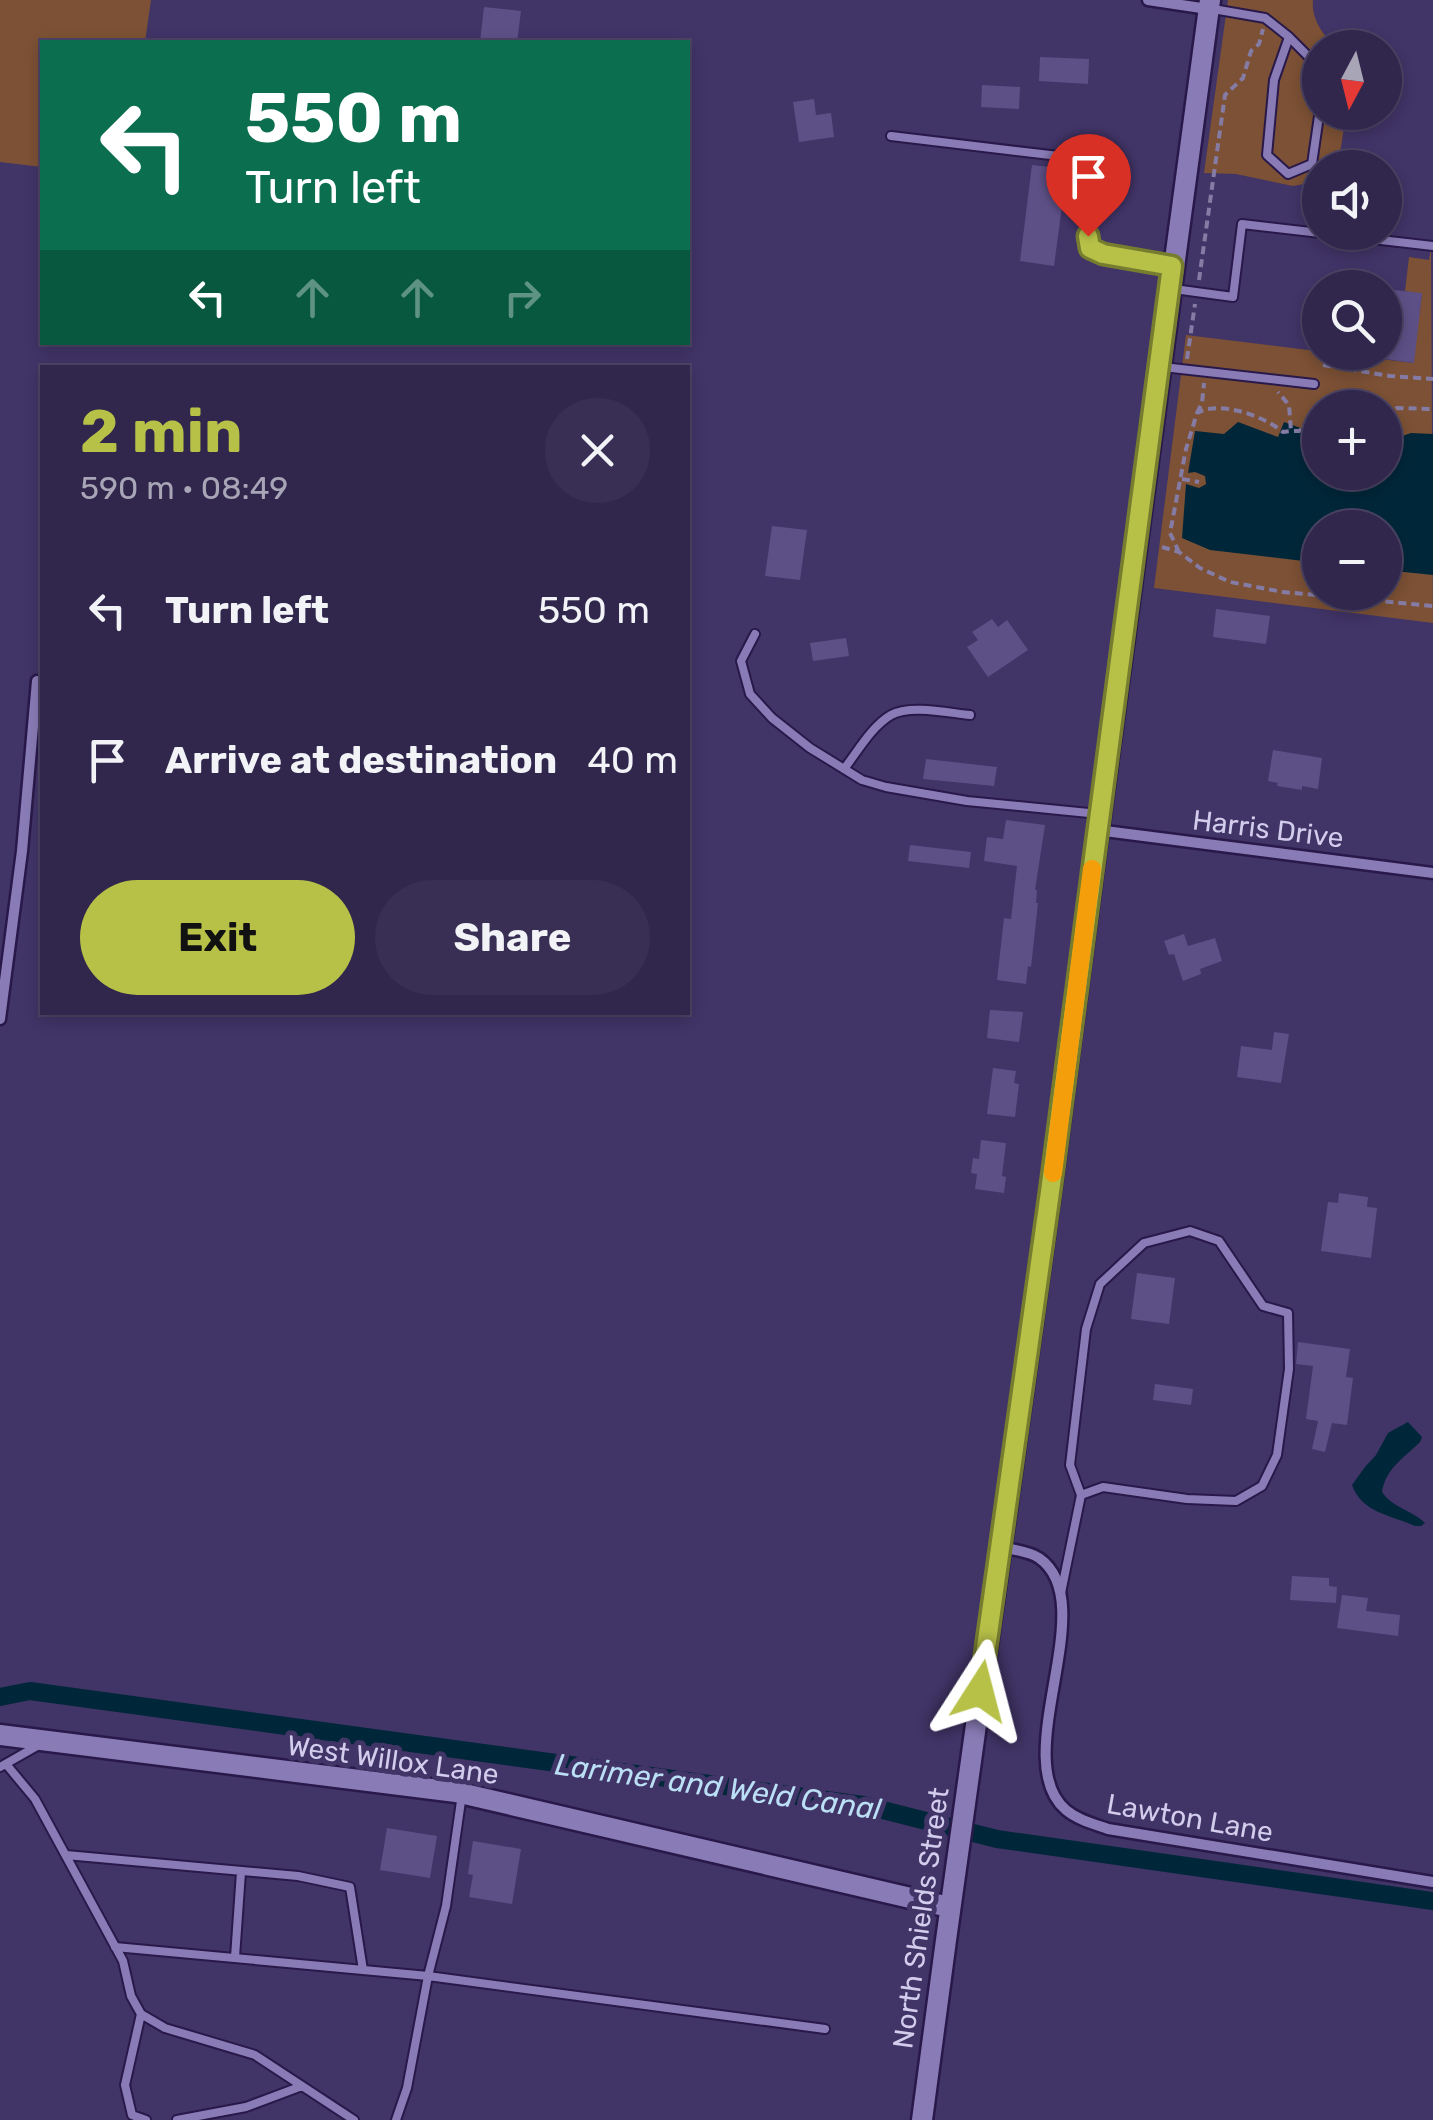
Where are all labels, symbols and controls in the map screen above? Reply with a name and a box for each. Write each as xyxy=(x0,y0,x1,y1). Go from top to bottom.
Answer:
north arrow xyxy=(1302,30,1402,130)
map controls xyxy=(1302,30,1402,610)
text: 550 m xyxy=(245,77,462,160)
icon: left xyxy=(80,80,210,210)
pin xyxy=(1046,134,1131,237)
icon: arrive xyxy=(1061,149,1116,204)
button: sound xyxy=(1302,150,1402,250)
text: Turn left xyxy=(245,161,421,214)
icon: left xyxy=(180,270,235,325)
icon: ahead xyxy=(285,270,340,325)
icon: ahead xyxy=(390,270,445,325)
icon: right xyxy=(495,270,550,325)
button: search xyxy=(1302,270,1402,370)
button: + xyxy=(1302,390,1402,490)
text: 2 min xyxy=(80,396,242,467)
button: close xyxy=(545,398,650,503)
text: 590 m · 08:49 xyxy=(80,469,288,507)
button: − xyxy=(1302,510,1402,610)
icon: left xyxy=(80,583,135,638)
text: Turn left xyxy=(165,587,329,633)
text: 550 m xyxy=(538,587,650,633)
icon: arrive xyxy=(80,733,135,788)
text: Arrive at destination xyxy=(165,737,557,783)
text: 40 m xyxy=(587,737,678,783)
street label: Harris Drive xyxy=(1191,803,1345,855)
button: Exit xyxy=(80,880,355,995)
button: Share xyxy=(375,880,650,995)
position arrow xyxy=(928,1639,1032,1743)
street label: West Willox Lane xyxy=(285,1729,501,1791)
water label: Larimer and Weld Canal xyxy=(553,1746,884,1828)
street label: North Shields Street xyxy=(886,1785,956,2051)
street label: Lawton Lane xyxy=(1104,1787,1276,1849)

